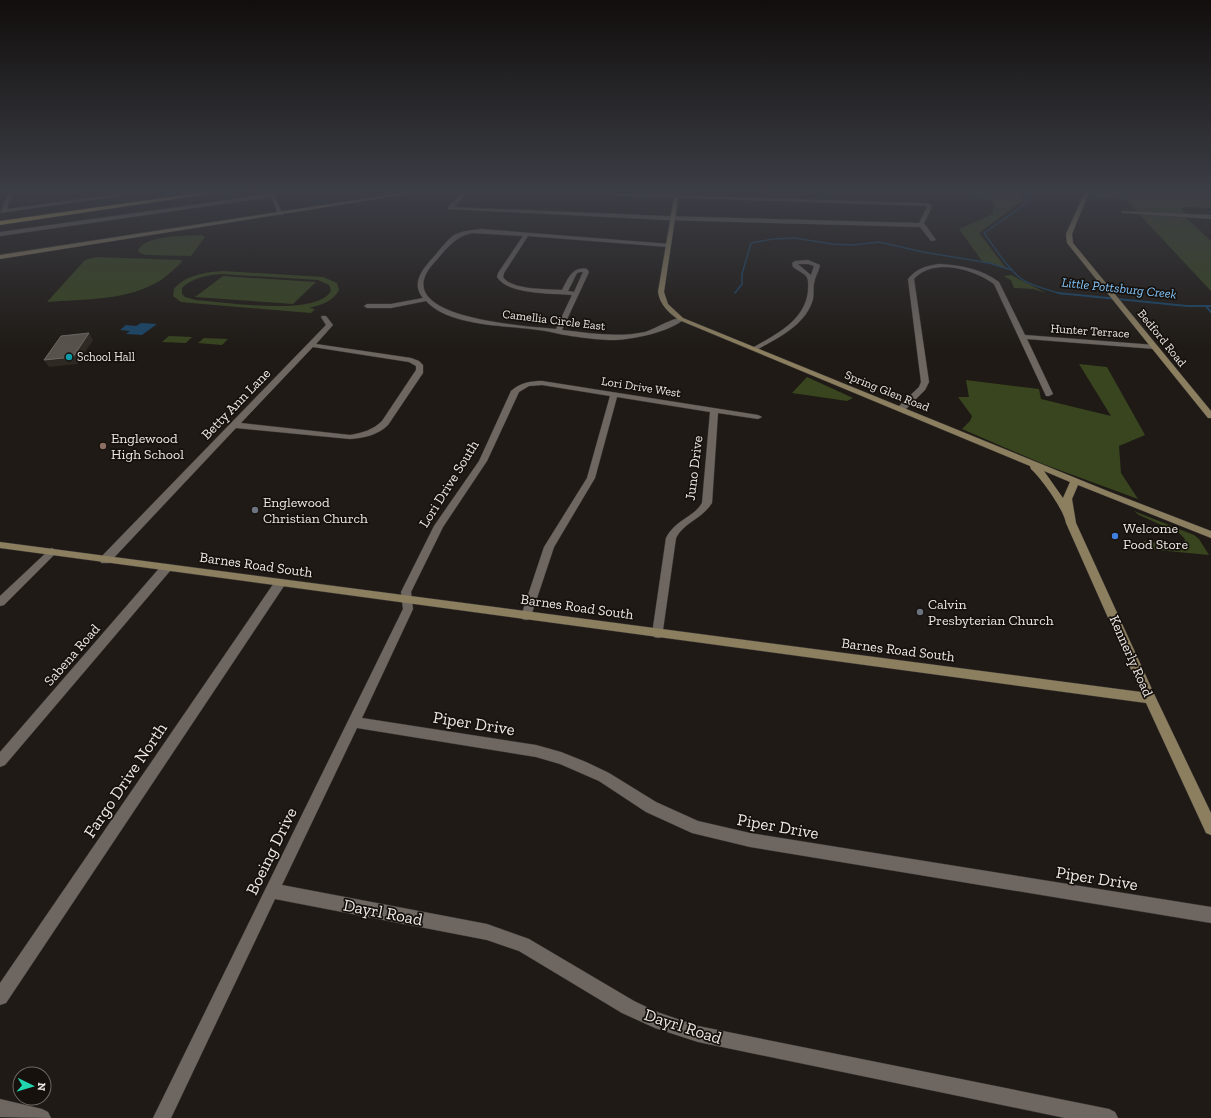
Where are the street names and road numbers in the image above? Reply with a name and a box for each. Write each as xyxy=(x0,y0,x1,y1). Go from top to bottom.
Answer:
street label: Camellia Circle East xyxy=(502,307,607,333)
street label: Bedford Road xyxy=(1135,307,1190,370)
street label: Hunter Terrace xyxy=(1050,321,1130,341)
street label: Betty Ann Lane xyxy=(198,365,274,443)
street label: Spring Glen Road xyxy=(843,368,932,415)
street label: Lori Drive West xyxy=(600,374,682,400)
street label: Juno Drive xyxy=(682,434,706,501)
street label: Lori Drive South xyxy=(415,437,483,531)
street label: Barnes Road South xyxy=(198,549,314,581)
street label: Barnes Road South xyxy=(519,591,635,623)
street label: Kennerly Road xyxy=(1105,613,1157,700)
street label: Sabena Road xyxy=(41,620,104,689)
street label: Barnes Road South xyxy=(840,635,956,665)
street label: Piper Drive xyxy=(432,707,516,739)
street label: Fargo Drive North xyxy=(79,718,171,841)
street label: Boeing Drive xyxy=(241,804,301,898)
street label: Piper Drive xyxy=(736,809,820,843)
street label: Piper Drive xyxy=(1055,862,1139,894)
street label: Dayrl Road xyxy=(342,895,425,930)
street label: Dayrl Road xyxy=(642,1004,725,1048)

